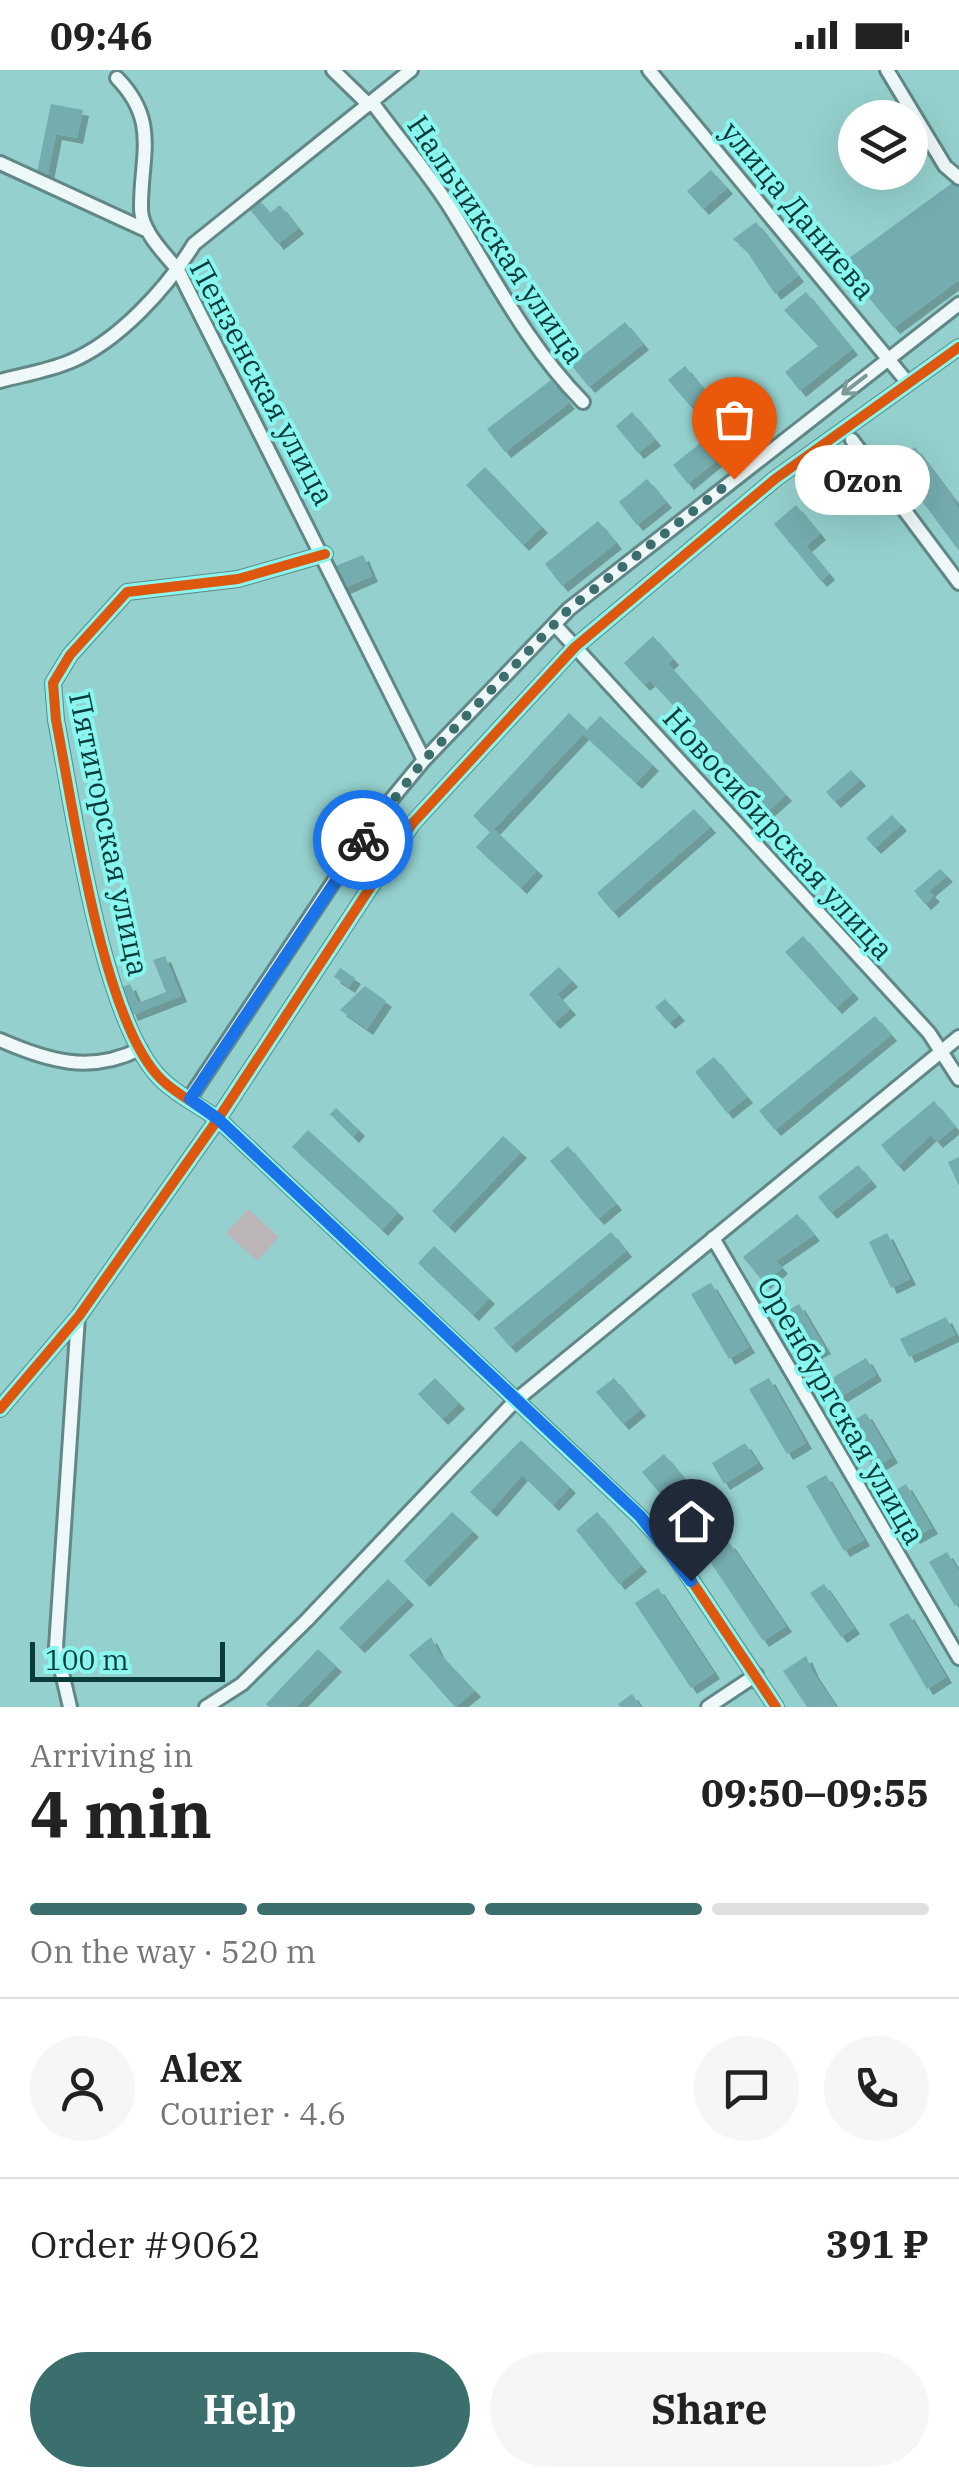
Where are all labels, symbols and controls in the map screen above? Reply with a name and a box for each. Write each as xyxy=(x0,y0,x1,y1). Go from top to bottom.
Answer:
text: 09:46 xyxy=(50,11,153,60)
map controls xyxy=(838,100,928,190)
button: layers xyxy=(838,100,928,190)
street label: Нальчикская улица xyxy=(399,107,595,371)
street label: улица Даниева xyxy=(713,113,885,307)
street label: Пензенская улица xyxy=(182,252,344,512)
one-way arrow xyxy=(841,374,867,396)
pin xyxy=(692,377,777,480)
icon: bag xyxy=(707,392,762,447)
callout: Ozon xyxy=(794,444,929,514)
text: Ozon xyxy=(822,459,903,501)
street label: Пятигорская улица xyxy=(61,689,159,979)
street label: Новосибирская улица xyxy=(655,698,903,968)
courier xyxy=(313,790,413,890)
icon: bike xyxy=(336,813,391,868)
street label: Оренбургская улица xyxy=(749,1269,935,1551)
pin xyxy=(649,1479,734,1582)
icon: home xyxy=(664,1494,719,1549)
scale bar xyxy=(30,1637,225,1682)
text: 100 m xyxy=(45,1641,129,1678)
text: Arriving in xyxy=(30,1734,193,1776)
text: 09:50–09:55 xyxy=(701,1768,929,1817)
text: 4 min xyxy=(30,1771,212,1856)
text: On the way · 520 m xyxy=(30,1930,316,1972)
button: person xyxy=(30,2036,135,2141)
button: chat xyxy=(694,2036,799,2141)
button: phone xyxy=(824,2036,929,2141)
text: Alex xyxy=(160,2043,242,2092)
text: Courier · 4.6 xyxy=(160,2092,346,2134)
text: Order #9062 xyxy=(30,2219,261,2268)
text: 391 ₽ xyxy=(826,2219,929,2268)
button: Help xyxy=(30,2352,470,2467)
button: Share xyxy=(490,2352,929,2467)

